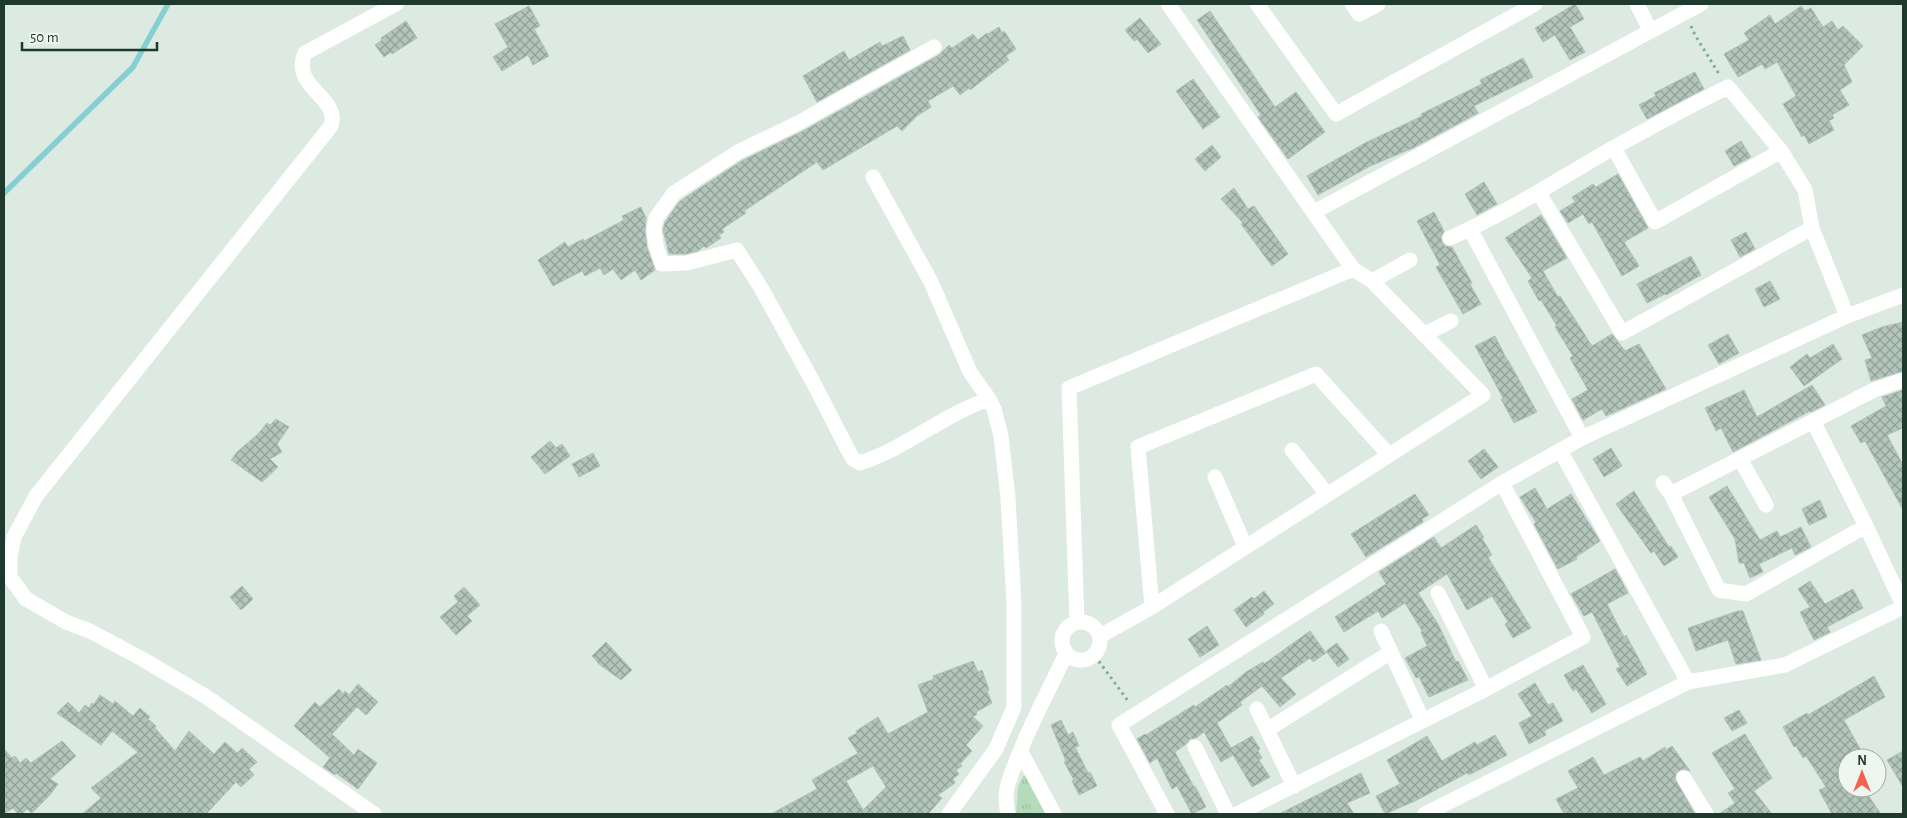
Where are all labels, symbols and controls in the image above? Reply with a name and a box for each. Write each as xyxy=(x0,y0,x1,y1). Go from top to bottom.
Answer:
scale bar xyxy=(22,20,158,52)
text: 50 m xyxy=(30,30,59,45)
north arrow xyxy=(1837,748,1887,798)
text: N xyxy=(1857,754,1867,768)

